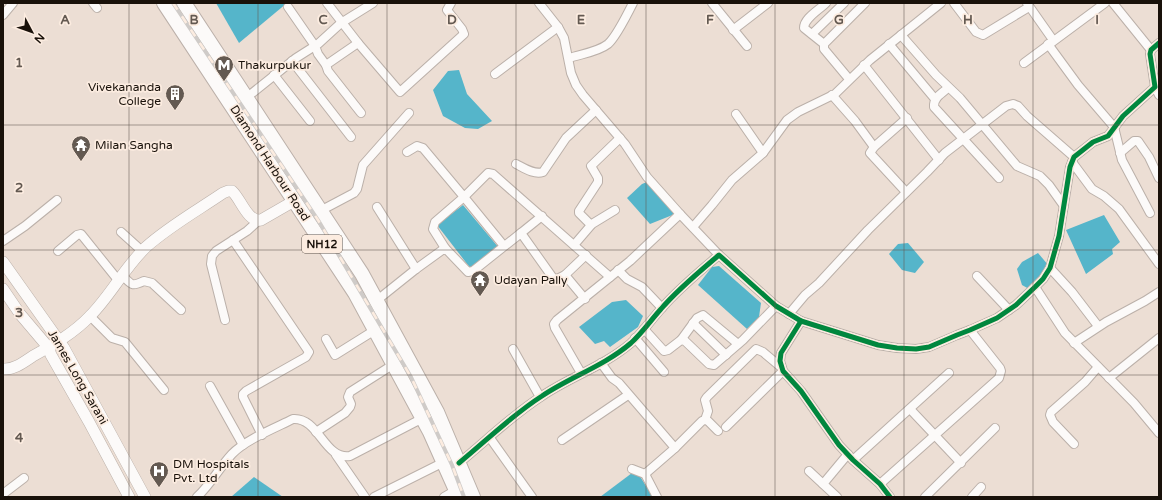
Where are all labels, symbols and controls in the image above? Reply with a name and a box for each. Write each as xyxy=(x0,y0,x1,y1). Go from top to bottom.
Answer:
north arrow xyxy=(12,12,52,52)
text: A xyxy=(60,12,70,28)
text: B xyxy=(189,12,199,28)
text: C xyxy=(318,12,328,28)
text: D xyxy=(447,12,457,28)
text: E xyxy=(577,12,585,28)
text: F xyxy=(706,12,714,28)
text: G xyxy=(834,12,844,28)
text: H xyxy=(963,12,973,28)
text: I xyxy=(1095,12,1099,28)
text: N xyxy=(31,31,47,46)
metro station icon: Thakurpukur xyxy=(213,54,235,82)
text: 1 xyxy=(15,55,23,71)
place label: Thakurpukur xyxy=(238,58,311,72)
place label: Vivekananda College xyxy=(88,80,161,108)
building icon: Vivekananda College xyxy=(164,83,186,111)
street label: Diamond Harbour Road xyxy=(227,102,313,224)
temple icon: Milan Sangha xyxy=(70,134,92,162)
place label: Milan Sangha xyxy=(95,138,173,152)
text: 2 xyxy=(15,180,23,196)
road number: NH12 xyxy=(302,235,342,253)
temple icon: Udayan Pally xyxy=(469,269,491,297)
place label: Udayan Pally xyxy=(494,273,568,287)
text: 3 xyxy=(15,305,23,321)
street label: James Long Sarani xyxy=(45,327,111,427)
text: 4 xyxy=(15,430,24,446)
place label: DM Hospitals Pvt. Ltd xyxy=(173,457,250,485)
hospital icon: DM Hospitals Pvt. Ltd xyxy=(148,460,170,488)

